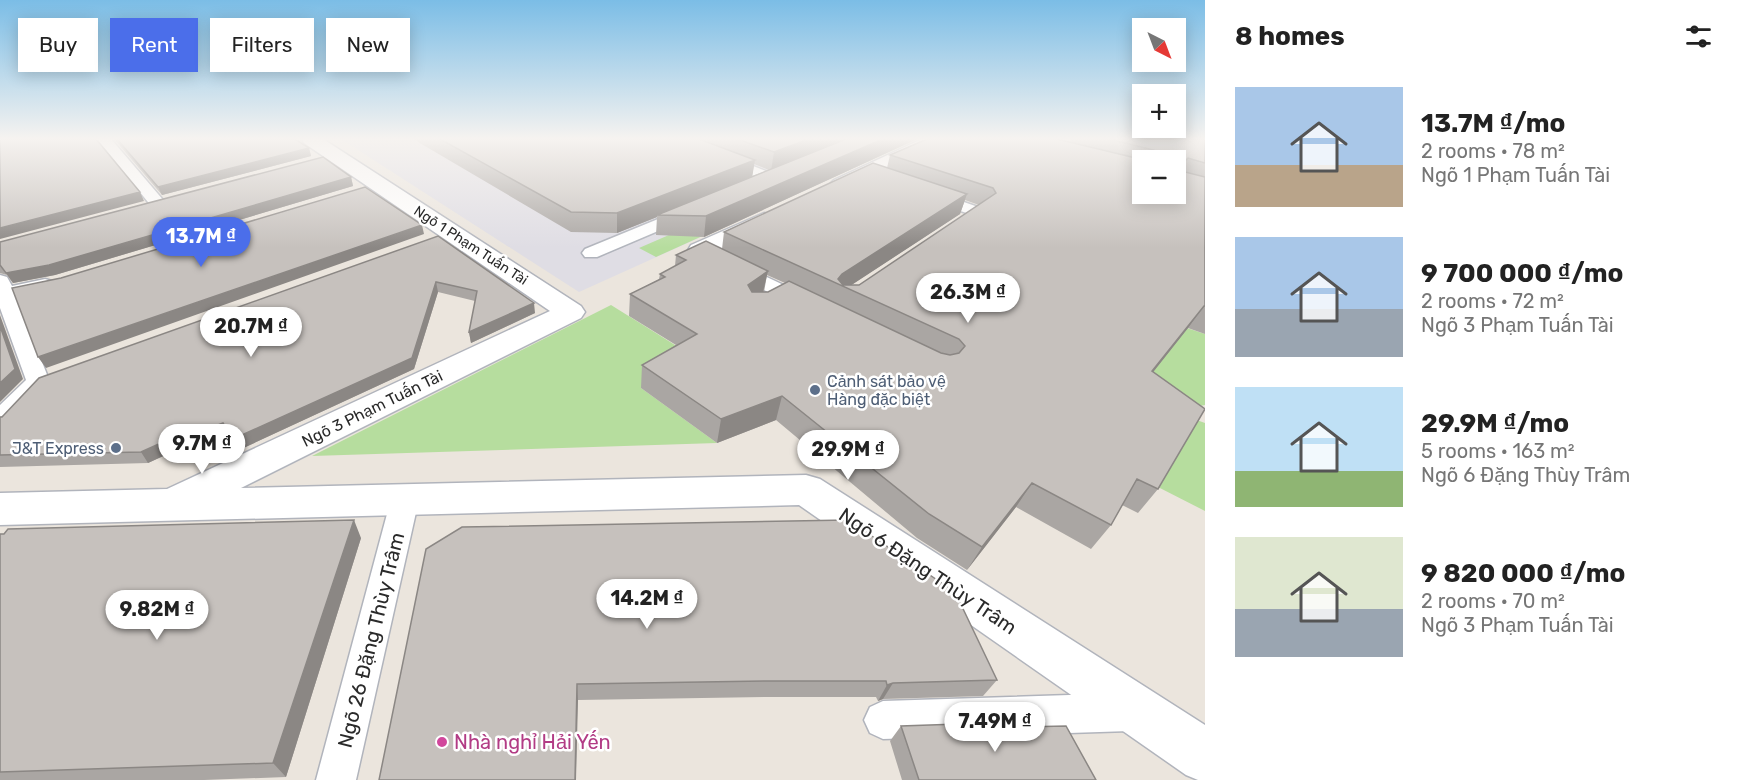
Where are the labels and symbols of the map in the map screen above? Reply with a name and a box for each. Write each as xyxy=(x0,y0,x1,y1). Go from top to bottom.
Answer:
north arrow xyxy=(1132,18,1186,72)
street label: Ngõ 1 Phạm Tuấn Tài xyxy=(411,201,531,289)
pin: 13.7M ₫ xyxy=(146,217,256,268)
pin: 26.3M ₫ xyxy=(913,273,1023,324)
pin: 20.7M ₫ xyxy=(196,307,306,358)
street label: Ngõ 3 Phạm Tuấn Tài xyxy=(298,365,446,451)
place label: Cảnh sát bảo vệ Hàng đặc biệt xyxy=(827,372,946,409)
marker: Cảnh sát bảo vệ Hàng đặc biệt xyxy=(808,383,822,397)
pin: 9.7M ₫ xyxy=(153,424,251,475)
pin: 29.9M ₫ xyxy=(793,430,903,481)
place label: J&T Express xyxy=(12,439,104,458)
marker: J&T Express xyxy=(109,441,123,455)
street label: Ngõ 6 Đặng Thùy Trâm xyxy=(835,503,1021,639)
street label: Ngõ 26 Đặng Thùy Trâm xyxy=(333,530,409,750)
pin: 14.2M ₫ xyxy=(592,579,702,630)
pin: 9.82M ₫ xyxy=(102,590,212,641)
pin: 7.49M ₫ xyxy=(940,702,1050,753)
place label: Nhà nghỉ Hải Yến xyxy=(454,730,611,754)
marker: Nhà nghỉ Hải Yến xyxy=(435,735,449,749)

